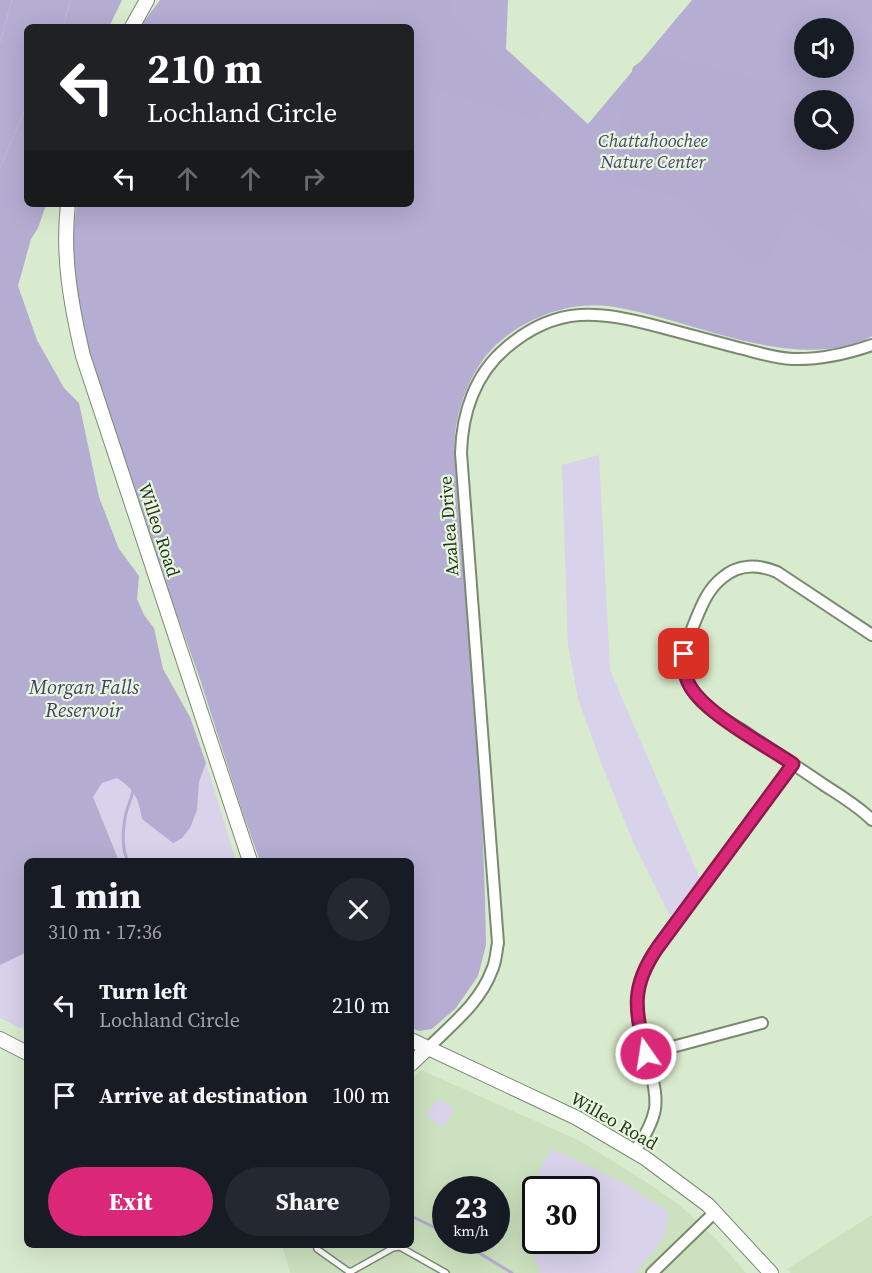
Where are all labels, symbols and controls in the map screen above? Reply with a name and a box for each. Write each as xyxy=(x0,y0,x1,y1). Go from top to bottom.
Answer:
map controls xyxy=(794,18,854,150)
button: sound xyxy=(794,18,854,78)
text: 210 m xyxy=(147,39,262,97)
icon: left xyxy=(48,48,126,126)
button: search xyxy=(794,90,854,150)
text: Lochland Circle xyxy=(147,94,337,131)
park label: Chattahoochee Nature Center xyxy=(598,128,709,174)
icon: left xyxy=(108,162,141,195)
icon: ahead xyxy=(171,162,204,195)
icon: ahead xyxy=(234,162,267,195)
icon: right xyxy=(297,162,330,195)
street label: Azalea Drive xyxy=(433,475,464,577)
street label: Willeo Road xyxy=(133,480,186,580)
pin xyxy=(658,628,709,679)
icon: arrive xyxy=(667,637,700,670)
water label: Morgan Falls Reservoir xyxy=(28,673,140,724)
text: 1 min xyxy=(48,871,141,920)
button: close xyxy=(327,878,390,941)
text: 310 m · 17:36 xyxy=(48,918,162,946)
text: Turn left xyxy=(99,976,187,1006)
icon: left xyxy=(48,989,81,1022)
text: 210 m xyxy=(332,990,390,1020)
text: Lochland Circle xyxy=(99,1006,240,1034)
position arrow xyxy=(614,1022,678,1086)
icon: arrive xyxy=(48,1079,81,1112)
text: Arrive at destination xyxy=(99,1080,308,1110)
text: 100 m xyxy=(332,1080,390,1110)
street label: Willeo Road xyxy=(566,1085,663,1156)
button: Exit xyxy=(48,1167,213,1236)
button: Share xyxy=(225,1167,390,1236)
speed limit sign: 30 xyxy=(522,1176,600,1254)
text: 23 xyxy=(455,1187,487,1228)
text: km/h xyxy=(453,1220,489,1241)

